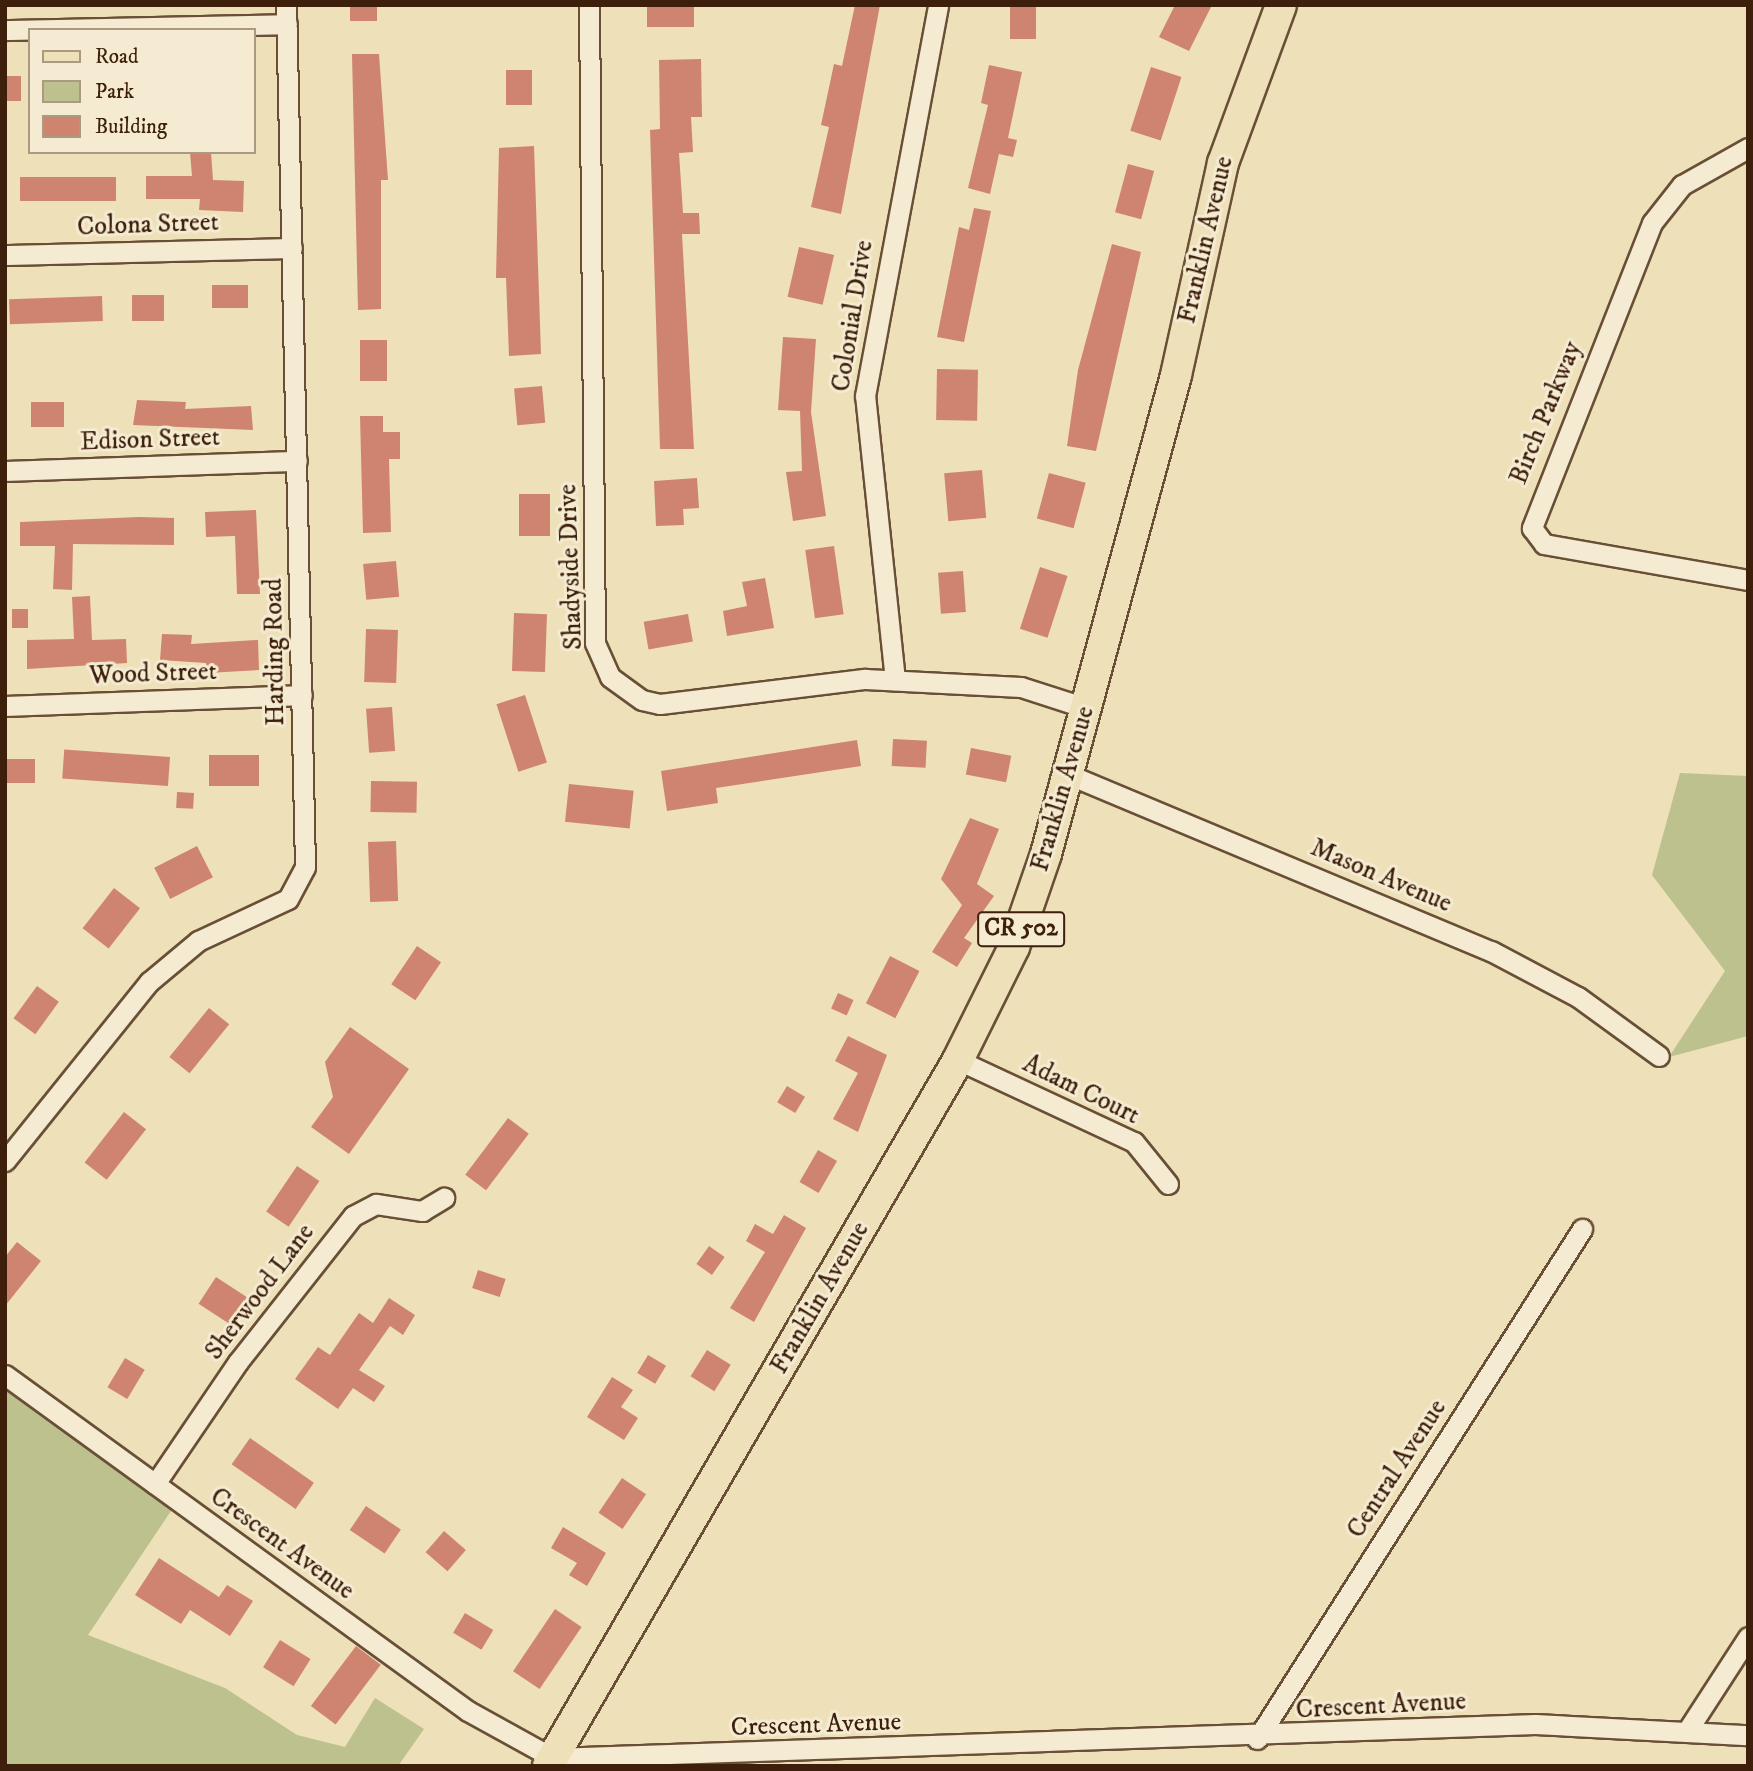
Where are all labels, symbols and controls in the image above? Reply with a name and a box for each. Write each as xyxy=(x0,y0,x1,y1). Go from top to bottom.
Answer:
legend xyxy=(28,28,256,154)
text: Road xyxy=(95,44,139,70)
text: Park xyxy=(95,79,134,105)
text: Building xyxy=(95,114,167,140)
street label: Franklin Avenue xyxy=(1172,153,1240,327)
street label: Colona Street xyxy=(77,207,219,243)
street label: Colonial Drive xyxy=(826,238,880,394)
street label: Birch Parkway xyxy=(1503,337,1589,489)
street label: Edison Street xyxy=(79,422,221,458)
street label: Shadyside Drive xyxy=(553,483,589,651)
street label: Harding Road xyxy=(258,578,292,726)
street label: Wood Street xyxy=(89,656,217,692)
street label: Franklin Avenue xyxy=(1025,703,1101,875)
street label: Mason Avenue xyxy=(1306,832,1456,920)
road number: CR 502 xyxy=(976,909,1066,950)
street label: Adam Court xyxy=(1017,1048,1145,1132)
street label: Franklin Avenue xyxy=(764,1216,876,1380)
street label: Sherwood Lane xyxy=(199,1218,321,1366)
street label: Central Avenue xyxy=(1341,1394,1453,1544)
street label: Crescent Avenue xyxy=(204,1481,360,1607)
street label: Crescent Avenue xyxy=(1295,1686,1467,1726)
street label: Crescent Avenue xyxy=(730,1706,902,1744)

